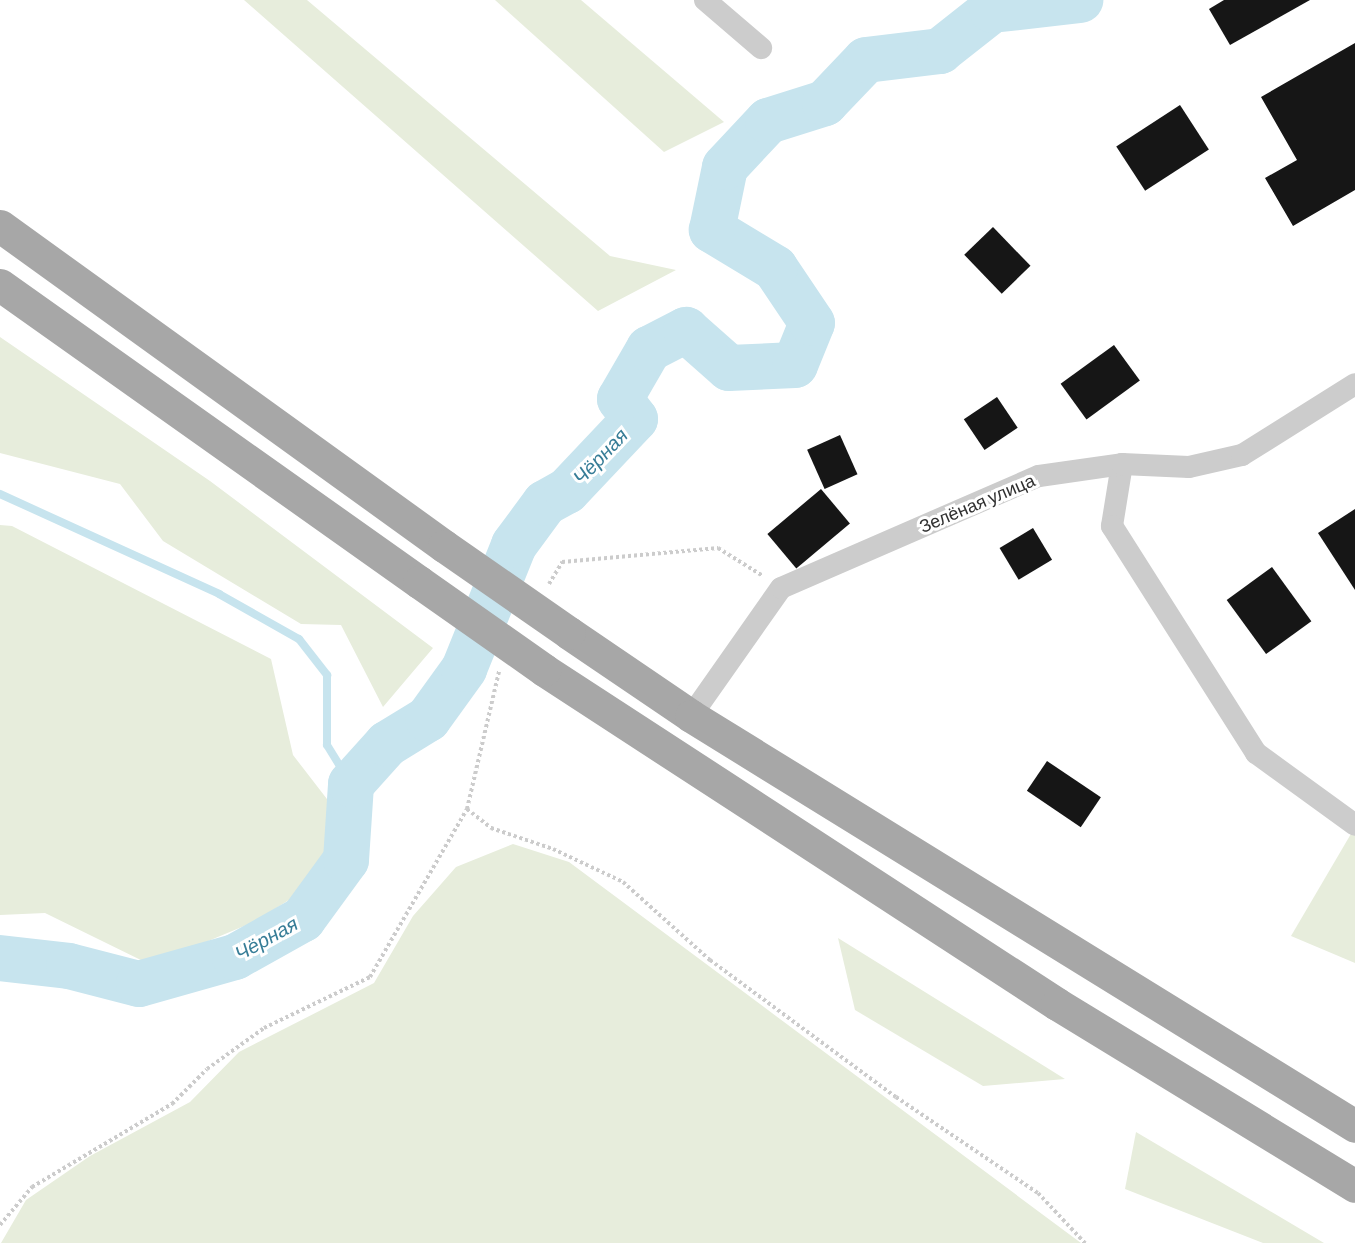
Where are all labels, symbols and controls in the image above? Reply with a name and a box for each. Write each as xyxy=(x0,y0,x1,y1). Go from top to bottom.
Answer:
water label: Чёрная xyxy=(568,423,632,489)
street label: Зелёная улица xyxy=(916,469,1038,537)
water label: Чёрная xyxy=(230,911,302,965)

